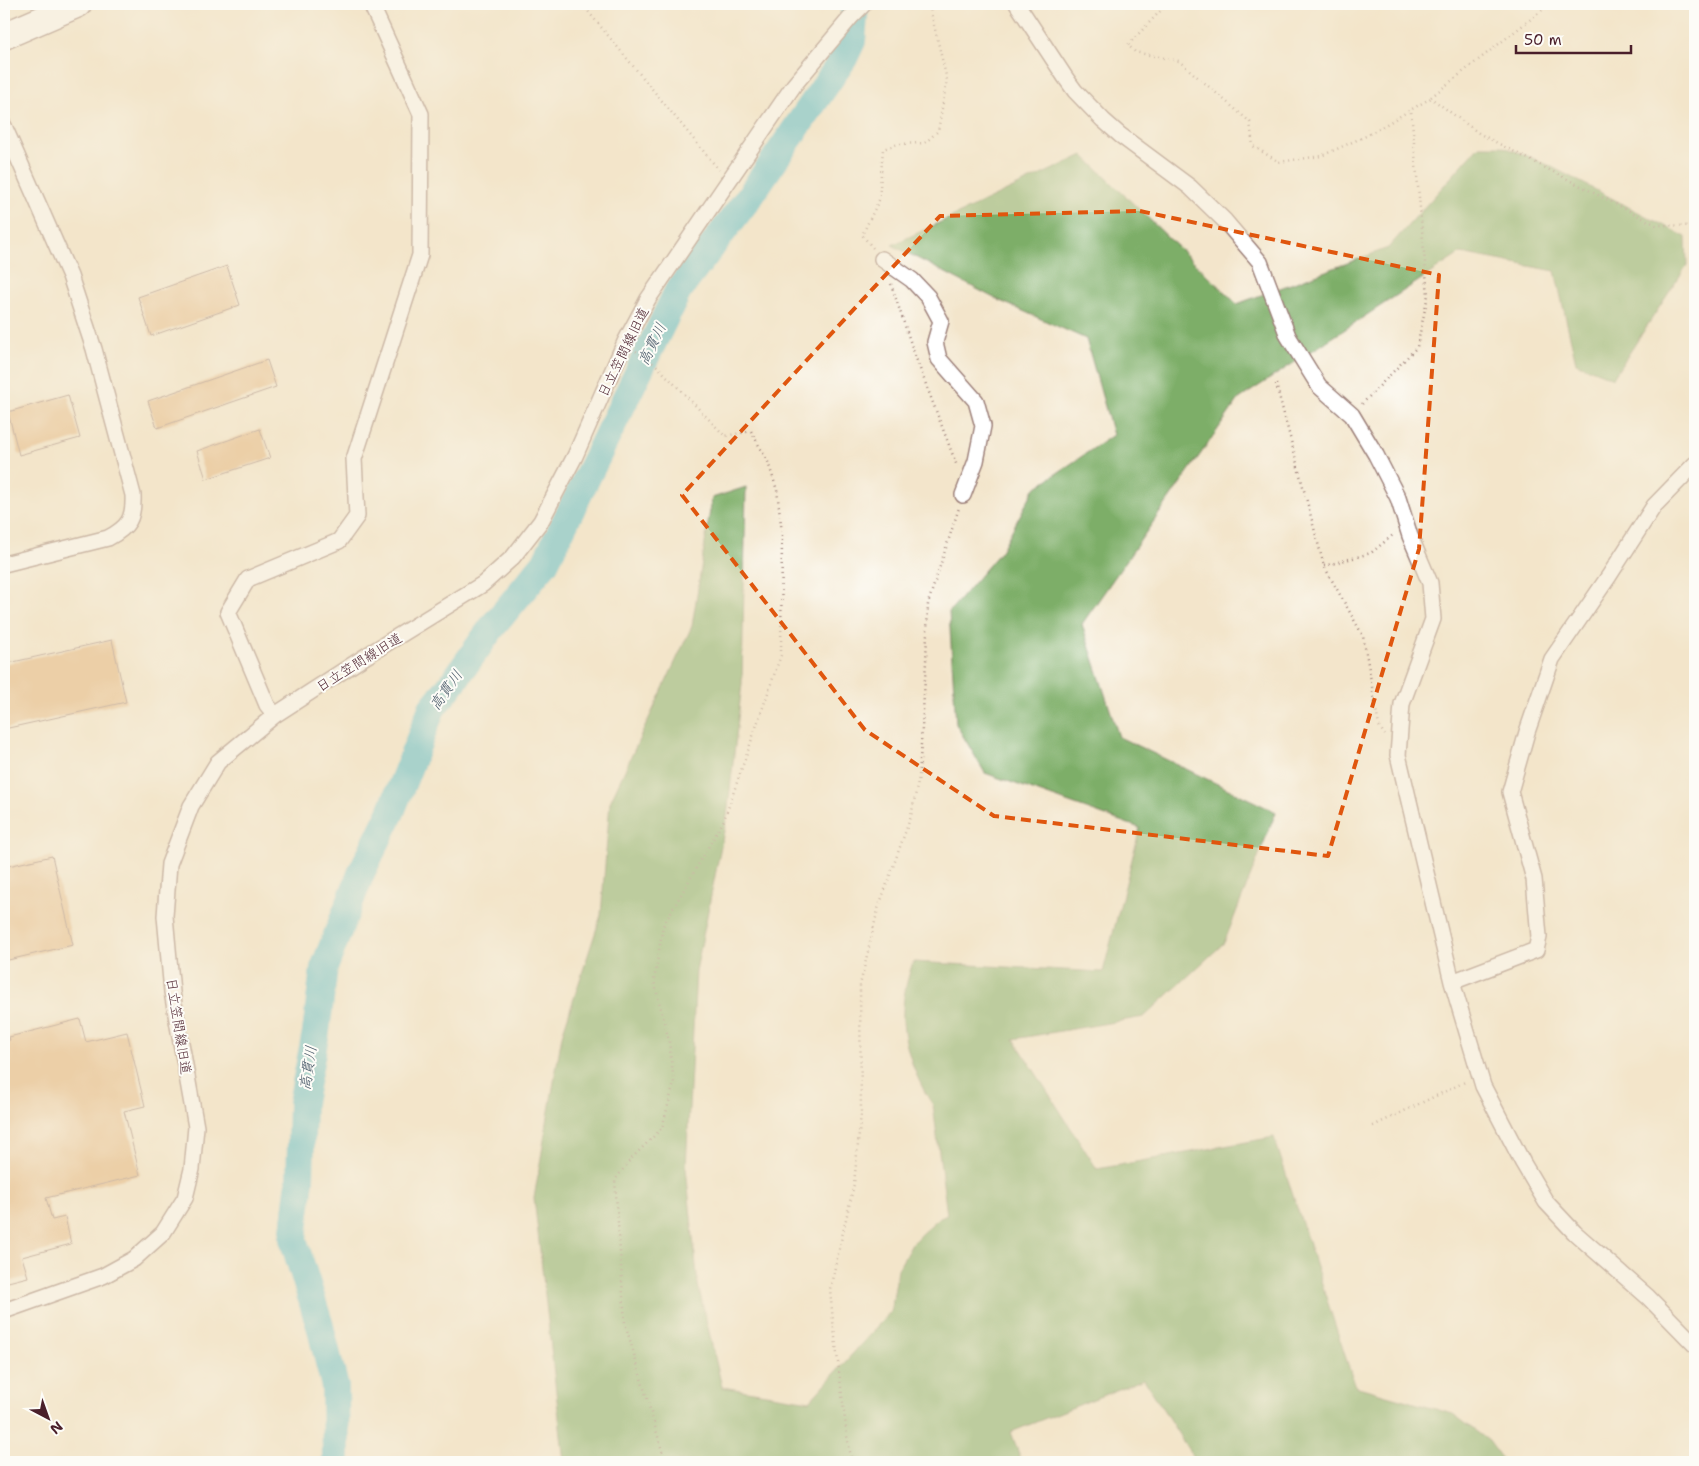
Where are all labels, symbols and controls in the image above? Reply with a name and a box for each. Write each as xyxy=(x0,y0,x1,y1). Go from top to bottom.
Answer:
scale bar xyxy=(1516,22,1632,54)
text: 50 m xyxy=(1524,30,1562,50)
street label: 日立笠間線旧道 xyxy=(593,304,653,400)
water label: 高貫川 xyxy=(633,319,671,369)
street label: 日立笠間線旧道 xyxy=(313,628,405,696)
water label: 高貫川 xyxy=(425,666,467,714)
street label: 日立笠間線旧道 xyxy=(162,976,196,1076)
water label: 高貫川 xyxy=(295,1044,321,1092)
north arrow xyxy=(22,1394,72,1444)
text: N xyxy=(46,1417,67,1438)

